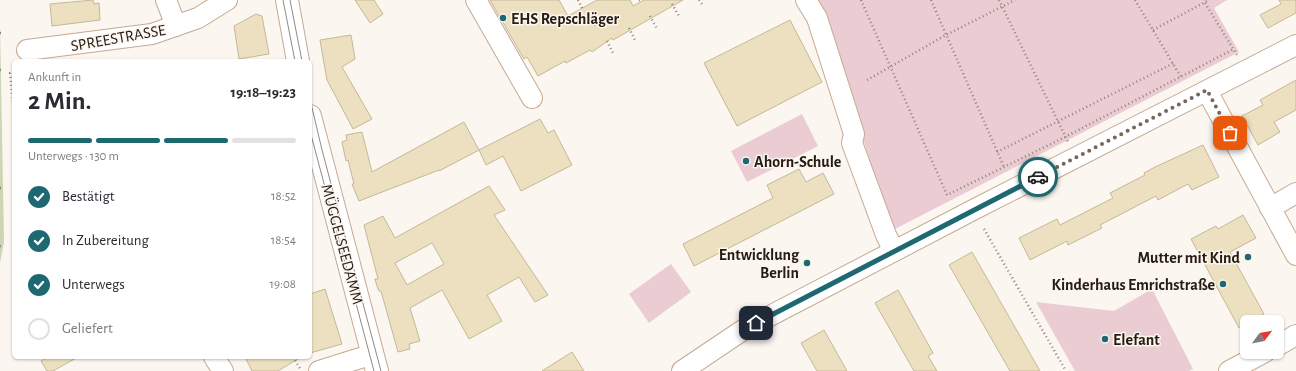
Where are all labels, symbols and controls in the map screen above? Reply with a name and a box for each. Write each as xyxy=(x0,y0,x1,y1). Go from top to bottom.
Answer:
place label: EHS Repschläger xyxy=(511,11,620,27)
marker: EHS Repschläger xyxy=(498,13,508,23)
street label: SPREESTRASSE xyxy=(69,22,167,54)
text: Ankunft in xyxy=(28,71,81,84)
text: 19:18–19:23 xyxy=(231,85,296,100)
text: 2 Min. xyxy=(28,88,91,114)
pin xyxy=(1213,116,1247,150)
icon: bag xyxy=(1219,122,1241,144)
text: Unterwegs · 130 m xyxy=(28,150,119,163)
place label: Ahorn-Schule xyxy=(754,154,842,170)
marker: Ahorn-Schule xyxy=(741,156,751,166)
courier xyxy=(1018,157,1058,197)
icon: car xyxy=(1027,166,1049,188)
street label: MÜGGELSEEDAMM xyxy=(318,182,368,306)
icon: check xyxy=(28,186,50,208)
text: Bestätigt xyxy=(62,189,115,204)
text: 18:52 xyxy=(271,190,296,203)
icon: check xyxy=(28,230,50,252)
text: In Zubereitung xyxy=(62,233,149,248)
text: 18:54 xyxy=(271,234,296,247)
place label: Entwicklung Berlin xyxy=(719,247,800,281)
place label: Mutter mit Kind xyxy=(1138,250,1241,266)
marker: Mutter mit Kind xyxy=(1243,252,1253,262)
marker: Entwicklung Berlin xyxy=(802,258,812,268)
icon: check xyxy=(28,274,50,296)
text: Unterwegs xyxy=(62,277,125,292)
place label: Kinderhaus Emrichstraße xyxy=(1052,277,1215,293)
text: 19:08 xyxy=(269,278,296,291)
marker: Kinderhaus Emrichstraße xyxy=(1218,279,1228,289)
pin xyxy=(739,306,773,340)
icon: home xyxy=(745,312,767,334)
north arrow xyxy=(1240,315,1284,359)
map controls xyxy=(1240,315,1284,359)
text: Geliefert xyxy=(62,321,113,336)
place label: Elefant xyxy=(1113,332,1160,348)
marker: Elefant xyxy=(1100,334,1110,344)

